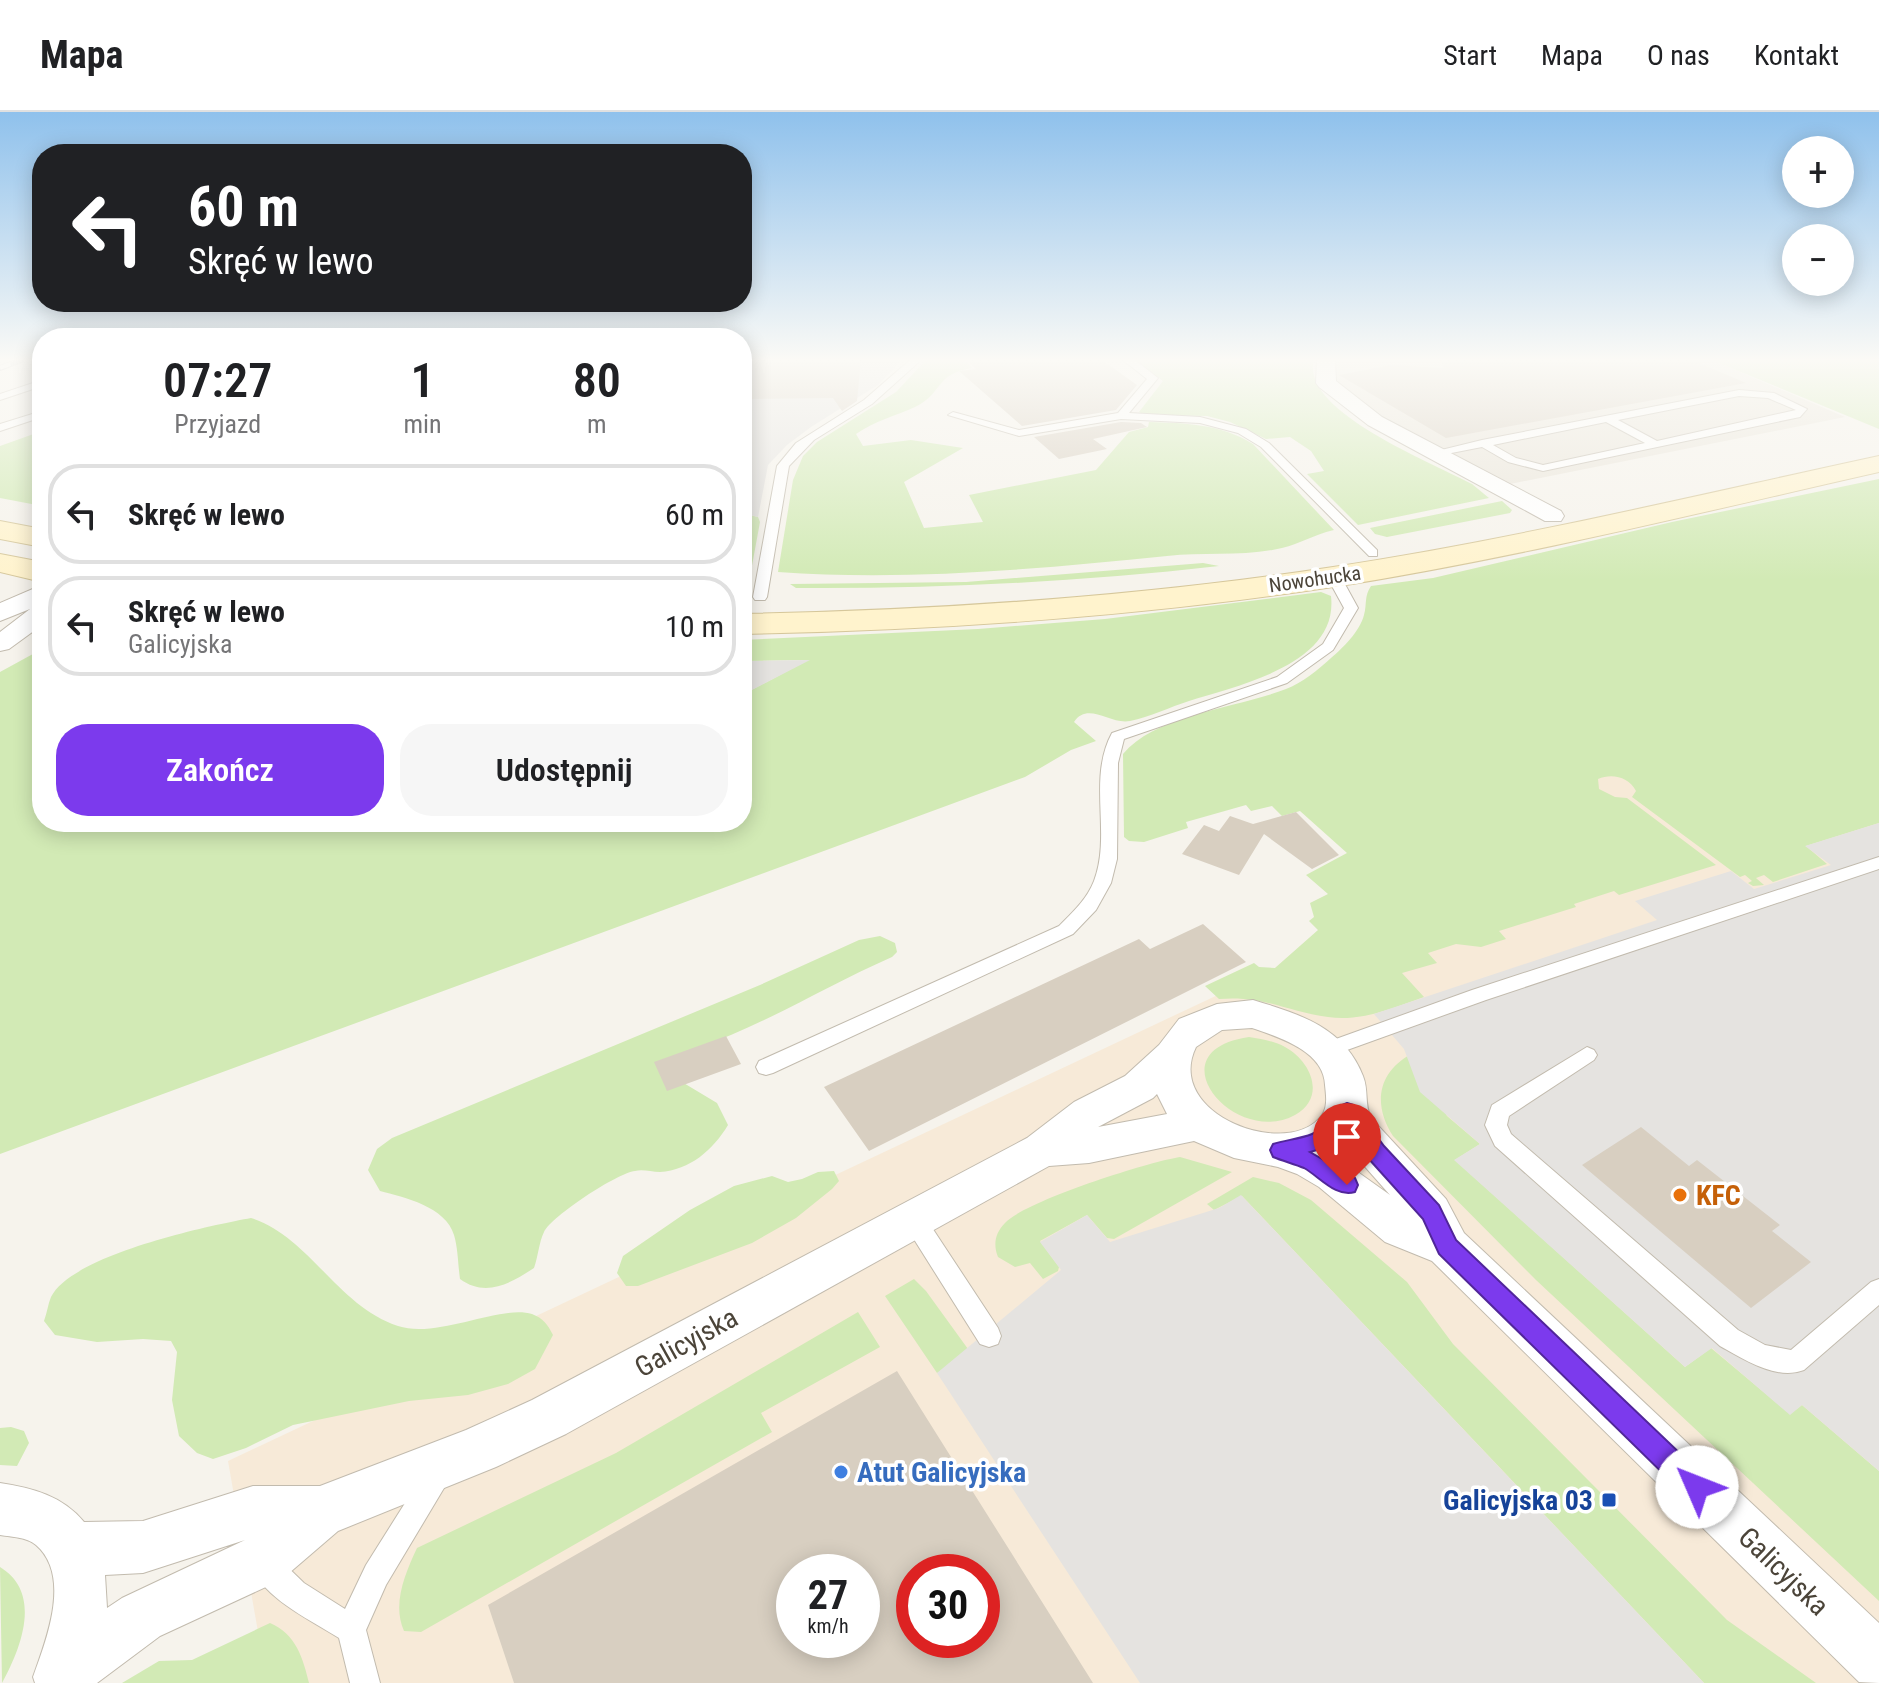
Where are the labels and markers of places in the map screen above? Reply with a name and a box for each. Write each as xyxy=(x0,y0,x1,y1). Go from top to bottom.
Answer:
pin xyxy=(1313,1103,1381,1185)
place label: KFC xyxy=(1696,1179,1741,1212)
marker: KFC xyxy=(1671,1186,1689,1204)
place label: Atut Galicyjska xyxy=(857,1456,1026,1489)
marker: Atut Galicyjska xyxy=(832,1463,850,1481)
place label: Galicyjska 03 xyxy=(1443,1484,1593,1517)
marker: Galicyjska 03 xyxy=(1600,1491,1618,1509)

